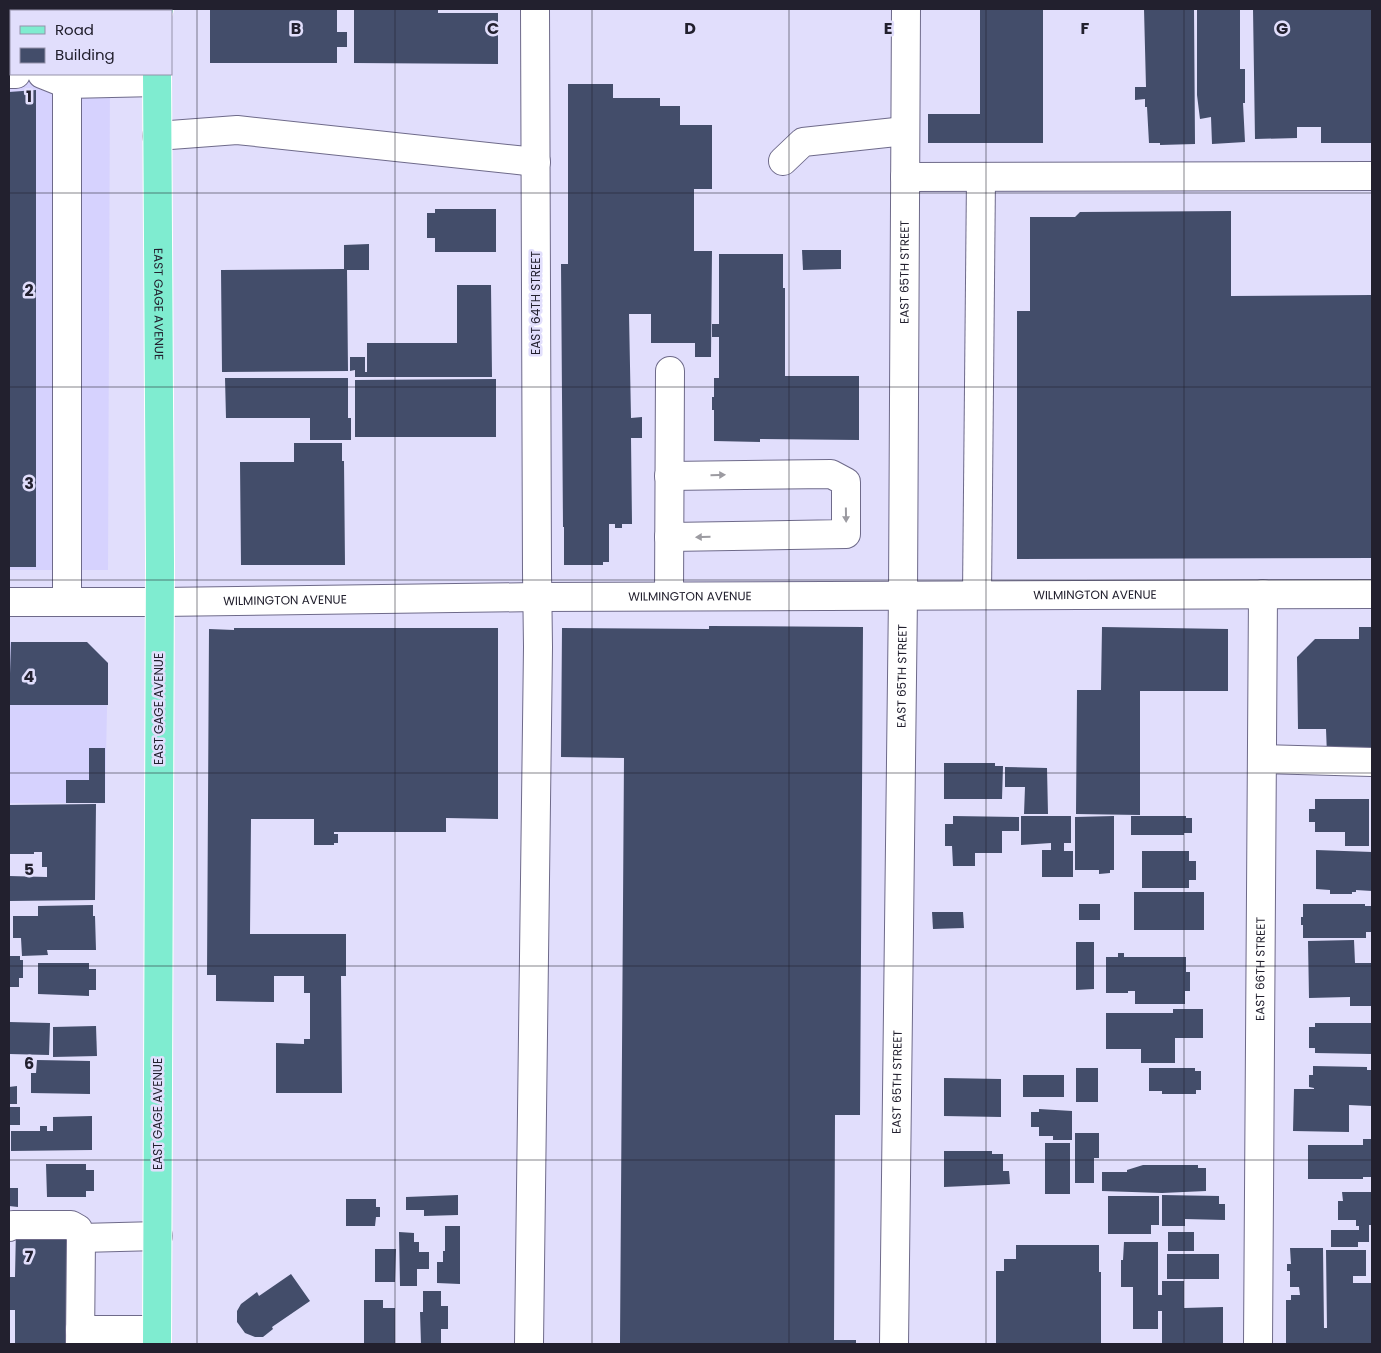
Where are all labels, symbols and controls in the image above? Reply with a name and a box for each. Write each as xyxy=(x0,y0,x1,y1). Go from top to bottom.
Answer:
legend xyxy=(10,10,172,75)
text: B xyxy=(291,17,301,40)
text: C xyxy=(487,17,499,40)
text: D xyxy=(684,17,696,40)
text: E xyxy=(884,17,892,40)
text: F xyxy=(1081,17,1090,40)
text: G xyxy=(1276,17,1288,40)
text: Road xyxy=(55,19,94,40)
text: Building xyxy=(55,44,115,65)
text: 1 xyxy=(26,85,32,108)
street label: EAST 65TH STREET xyxy=(895,220,913,324)
street label: EAST GAGE AVENUE xyxy=(150,248,168,360)
street label: EAST 64TH STREET xyxy=(527,251,544,355)
text: 2 xyxy=(24,279,34,302)
one-way arrow xyxy=(710,471,726,479)
text: 3 xyxy=(24,472,34,495)
one-way arrow xyxy=(842,507,850,523)
one-way arrow xyxy=(695,533,711,541)
street label: WILMINGTON AVENUE xyxy=(1033,586,1157,603)
street label: WILMINGTON AVENUE xyxy=(628,587,752,605)
street label: WILMINGTON AVENUE xyxy=(223,591,347,609)
street label: EAST 65TH STREET xyxy=(892,624,911,728)
street label: EAST GAGE AVENUE xyxy=(150,653,167,765)
text: 4 xyxy=(24,665,35,688)
text: 5 xyxy=(24,858,34,881)
street label: EAST 66TH STREET xyxy=(1251,916,1269,1021)
street label: EAST 65TH STREET xyxy=(888,1029,906,1134)
text: 6 xyxy=(24,1052,34,1075)
street label: EAST GAGE AVENUE xyxy=(149,1058,166,1170)
text: 7 xyxy=(25,1245,34,1268)

